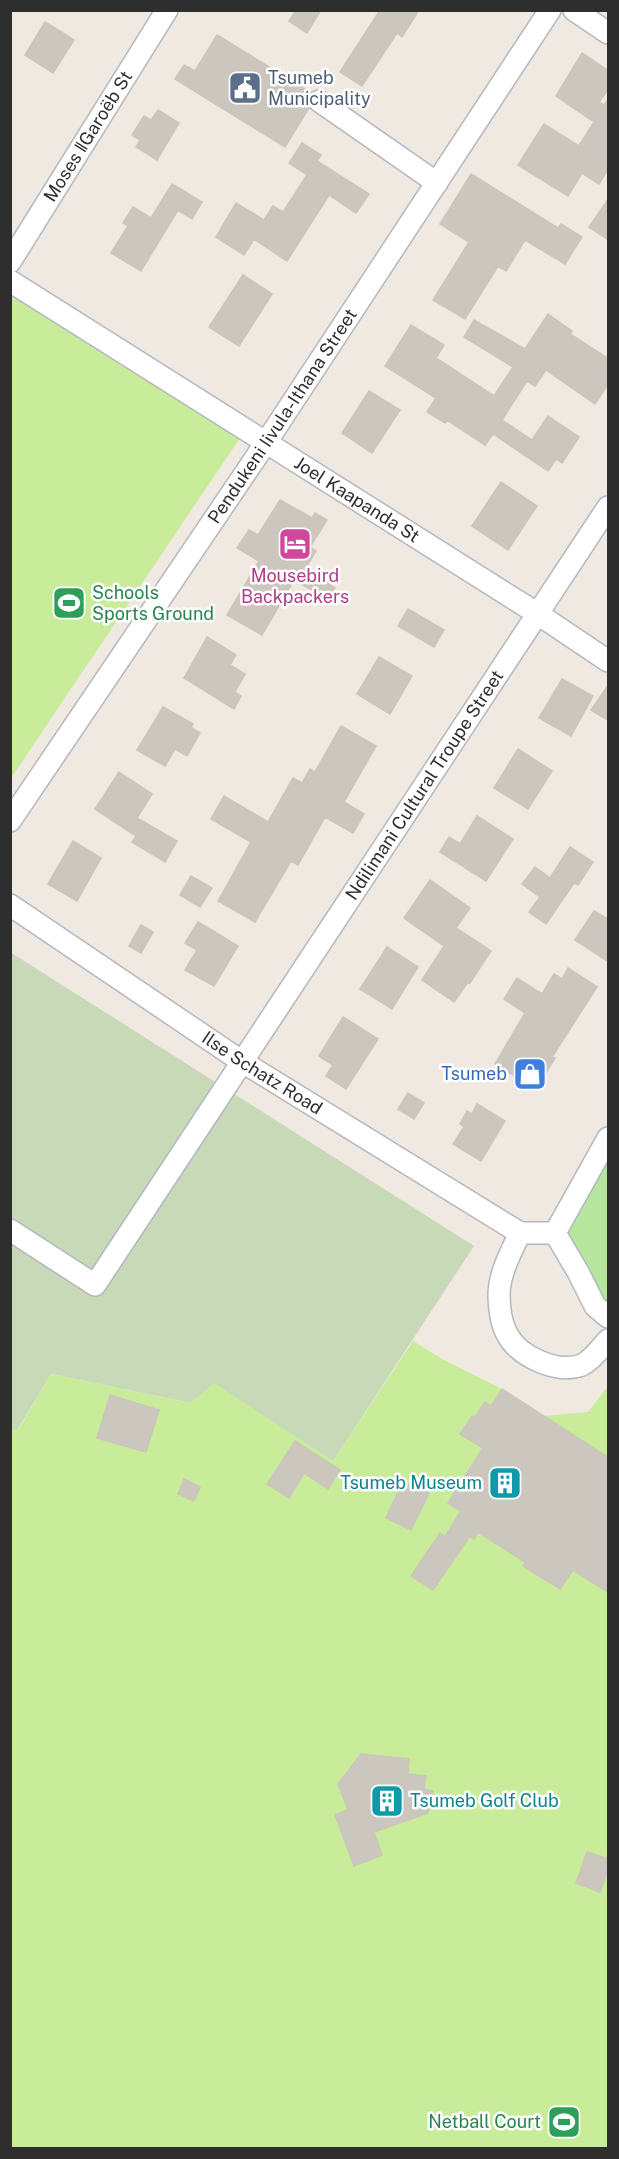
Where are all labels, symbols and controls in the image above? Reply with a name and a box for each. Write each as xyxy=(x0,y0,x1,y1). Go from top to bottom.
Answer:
street label: Moses ǁGaroëb St xyxy=(39,67,136,205)
place label: Tsumeb Municipality xyxy=(268,67,371,109)
public building icon: Tsumeb Municipality xyxy=(227,70,263,106)
street label: Pendukeni Iivula-Ithana Street xyxy=(203,305,361,527)
street label: Joel Kaapanda St xyxy=(291,452,424,547)
hotel icon: Mousebird Backpackers xyxy=(277,526,313,562)
place label: Mousebird Backpackers xyxy=(241,565,349,607)
place label: Schools Sports Ground xyxy=(92,582,214,624)
sports icon: Schools Sports Ground xyxy=(51,585,87,621)
street label: Ndilimani Cultural Troupe Street xyxy=(341,666,508,904)
street label: Ilse Schatz Road xyxy=(198,1027,326,1119)
shop icon: Tsumeb xyxy=(512,1056,548,1092)
place label: Tsumeb xyxy=(441,1063,507,1084)
building icon: Tsumeb Museum xyxy=(487,1465,523,1501)
place label: Tsumeb Museum xyxy=(340,1472,482,1493)
building icon: Tsumeb Golf Club xyxy=(369,1783,405,1819)
place label: Tsumeb Golf Club xyxy=(410,1790,559,1811)
sports icon: Netball Court xyxy=(546,2104,582,2140)
place label: Netball Court xyxy=(428,2111,541,2132)

